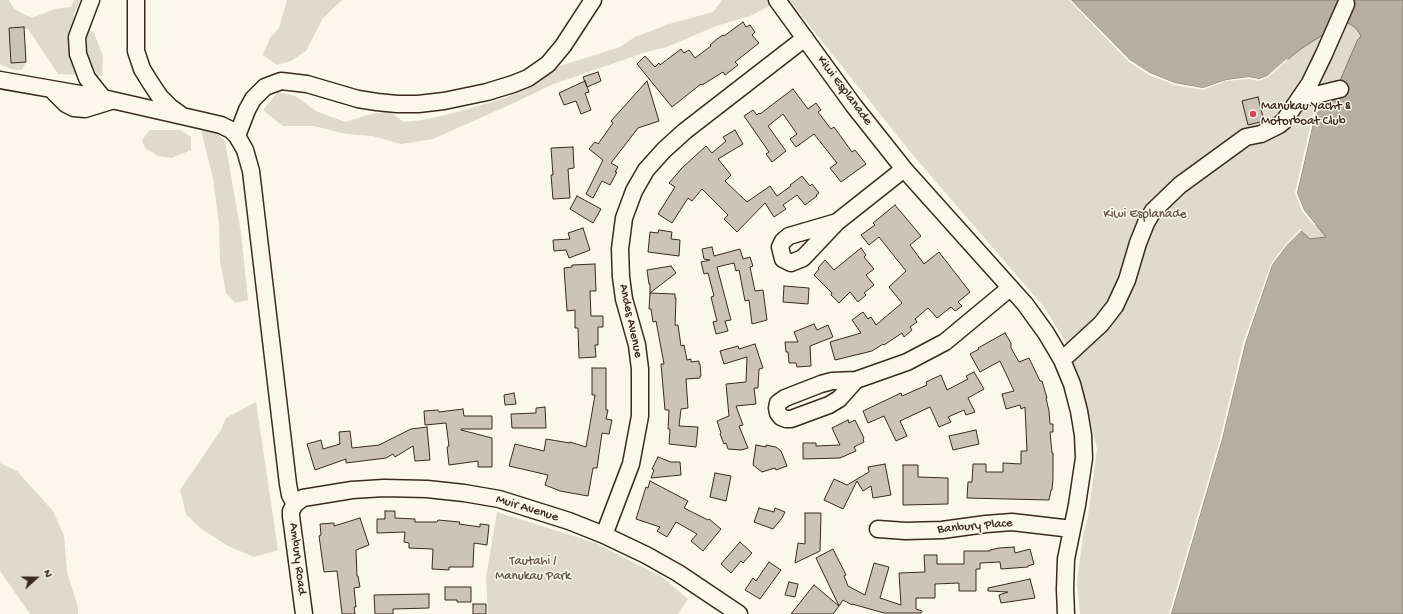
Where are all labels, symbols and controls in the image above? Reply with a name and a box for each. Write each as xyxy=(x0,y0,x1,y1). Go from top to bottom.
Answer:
street label: Kiwi Esplanade xyxy=(813,53,875,129)
place label: Manukau Yacht & Motorboat Club xyxy=(1261,99,1351,130)
marker: Manukau Yacht & Motorboat Club xyxy=(1248,109,1258,119)
park label: Kiwi Esplanade xyxy=(1103,207,1187,223)
street label: Andes Avenue xyxy=(615,283,645,359)
street label: Muir Avenue xyxy=(494,492,560,526)
street label: Banbury Place xyxy=(937,516,1013,538)
street label: Ambury Road xyxy=(285,522,309,596)
park label: Tautahi / Manukau Park xyxy=(495,554,571,585)
north arrow xyxy=(16,558,56,598)
text: N xyxy=(40,568,54,579)

